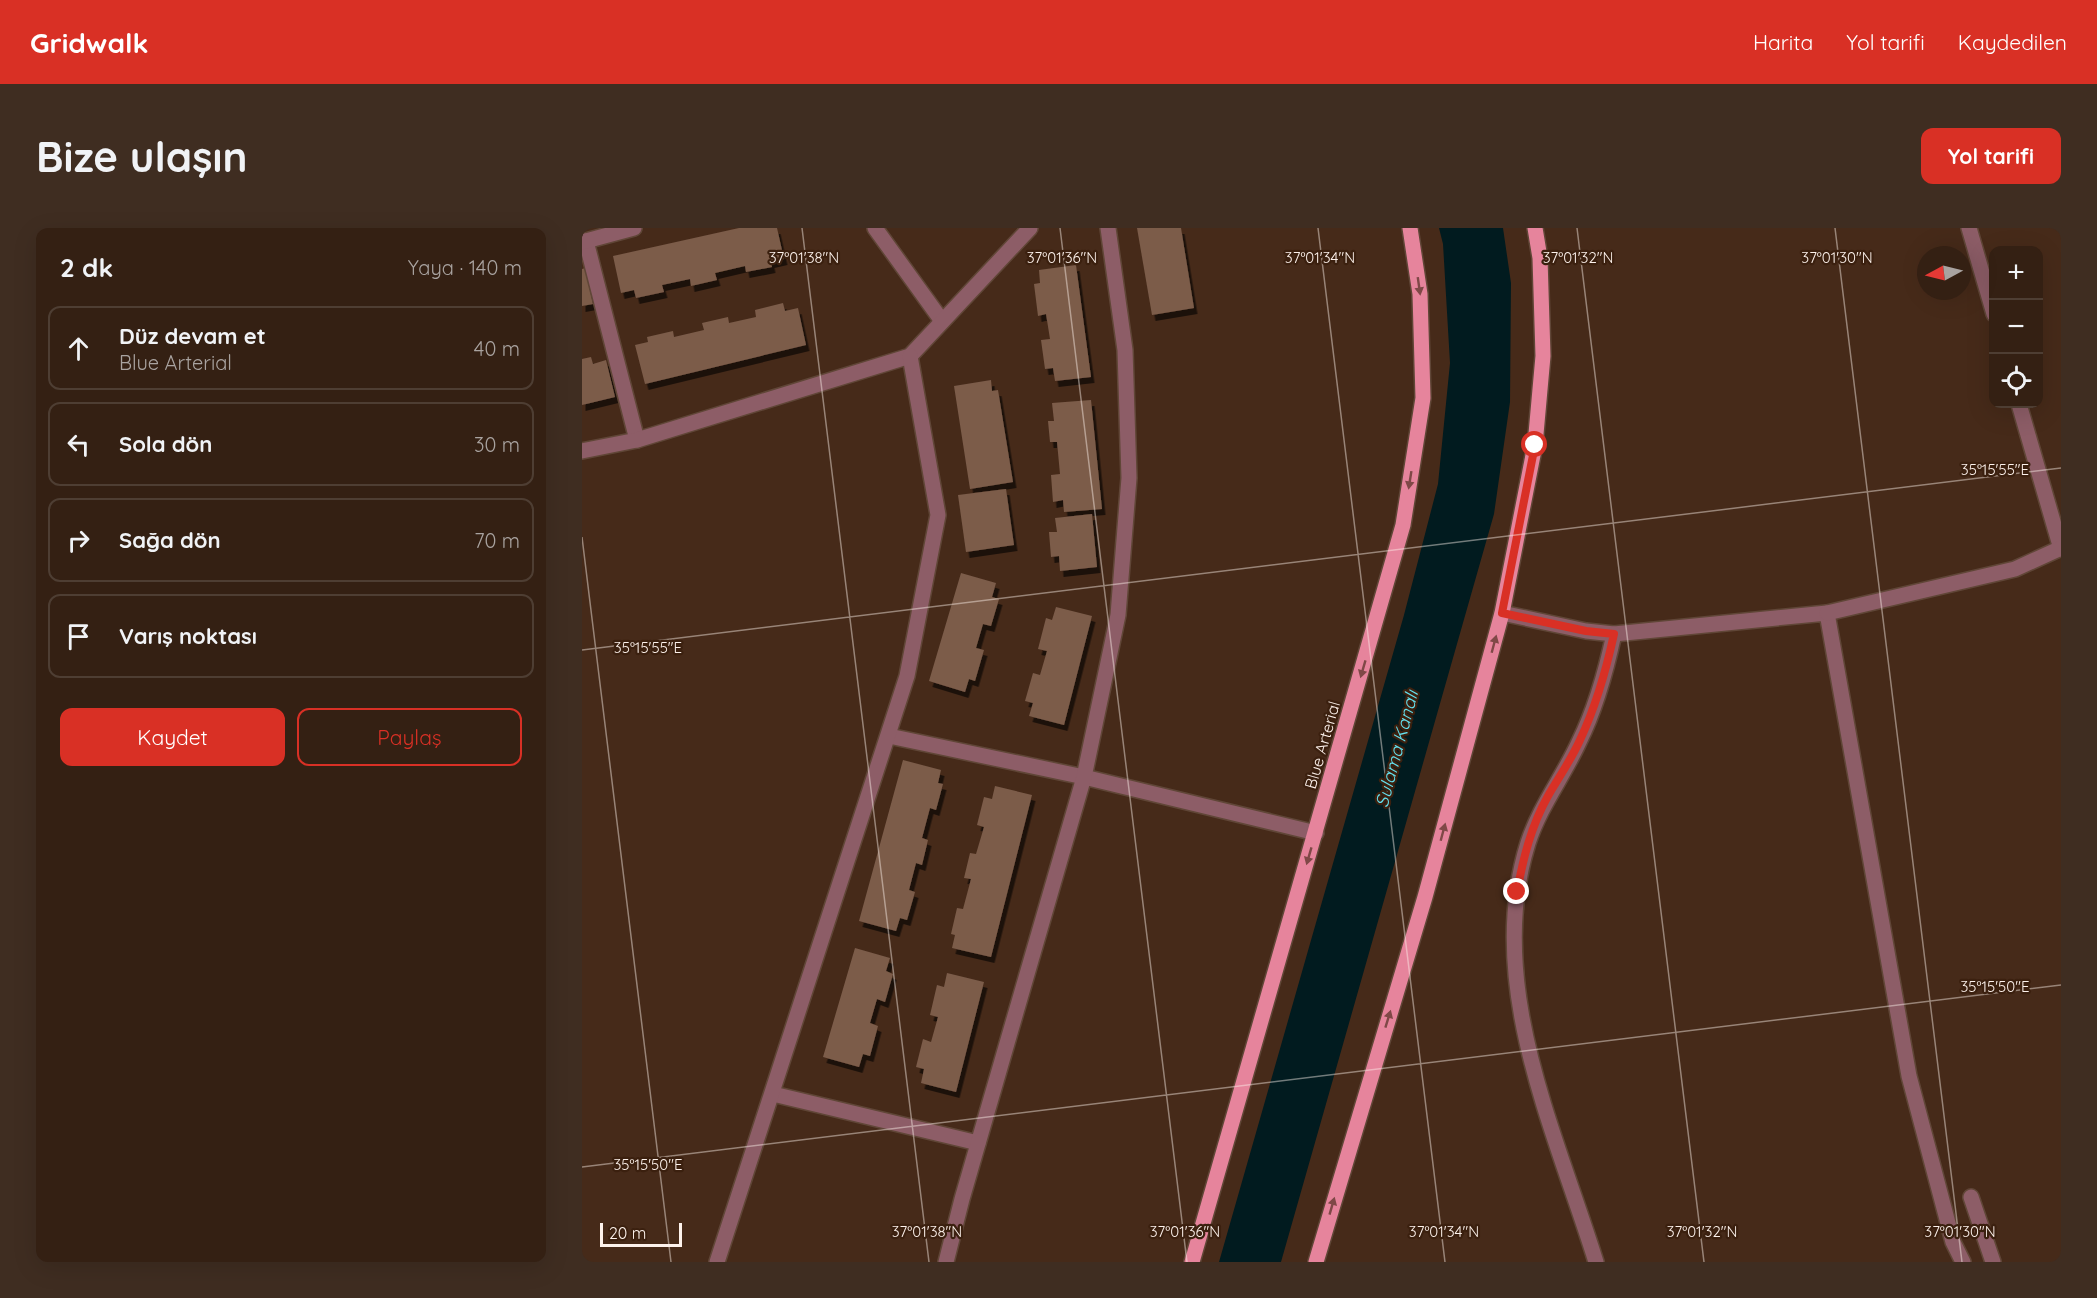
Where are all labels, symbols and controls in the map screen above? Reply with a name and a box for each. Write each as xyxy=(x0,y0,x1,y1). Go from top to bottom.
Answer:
text: Gridwalk xyxy=(30,25,149,60)
text: Harita xyxy=(1753,29,1813,55)
text: Yol tarifi xyxy=(1846,29,1925,55)
text: Kaydedilen xyxy=(1958,29,2067,55)
button: Yol tarifi xyxy=(1921,128,2061,184)
text: Bize ulaşın xyxy=(36,130,247,183)
north arrow xyxy=(1917,246,1971,300)
map controls xyxy=(1989,246,2043,408)
button: + xyxy=(1989,246,2043,300)
text: 37°01'38"N xyxy=(769,248,839,267)
text: 37°01'36"N xyxy=(1027,248,1097,267)
text: 37°01'34"N xyxy=(1285,248,1355,267)
text: 37°01'32"N xyxy=(1543,248,1613,267)
text: 37°01'30"N xyxy=(1801,248,1873,267)
text: 2 dk xyxy=(60,251,113,284)
text: Yaya · 140 m xyxy=(408,255,522,280)
one-way arrow xyxy=(1414,276,1423,295)
button: − xyxy=(1989,300,2043,354)
text: Düz devam et xyxy=(119,322,266,350)
icon: ahead xyxy=(62,332,95,365)
text: 40 m xyxy=(474,336,520,361)
text: Blue Arterial xyxy=(119,350,232,375)
button: locate xyxy=(1989,354,2043,408)
icon: left xyxy=(62,428,95,461)
text: Sola dön xyxy=(119,430,212,458)
route start xyxy=(1521,431,1547,457)
text: 30 m xyxy=(474,432,520,457)
text: 35°15'55"E xyxy=(1961,460,2029,479)
one-way arrow xyxy=(1405,470,1414,489)
icon: right xyxy=(62,524,95,557)
text: Sağa dön xyxy=(119,526,221,554)
text: 70 m xyxy=(474,528,520,553)
icon: arrive xyxy=(62,620,95,653)
text: Varış noktası xyxy=(119,622,257,650)
one-way arrow xyxy=(1490,635,1499,653)
text: 35°15'55"E xyxy=(614,638,682,657)
one-way arrow xyxy=(1357,660,1367,678)
water label: Sulama Kanalı xyxy=(1370,687,1423,810)
street label: Blue Arterial xyxy=(1300,699,1344,791)
button: Kaydet xyxy=(60,708,285,766)
button: Paylaş xyxy=(297,708,522,766)
one-way arrow xyxy=(1439,823,1448,841)
one-way arrow xyxy=(1304,847,1313,865)
route end xyxy=(1503,878,1529,904)
text: 35°15'50"E xyxy=(1960,977,2030,996)
one-way arrow xyxy=(1384,1010,1393,1028)
text: 35°15'50"E xyxy=(613,1155,683,1174)
one-way arrow xyxy=(1328,1197,1337,1215)
scale bar xyxy=(600,1220,682,1248)
text: 37°01'38"N xyxy=(892,1222,962,1241)
text: 37°01'36"N xyxy=(1150,1222,1220,1241)
text: 37°01'34"N xyxy=(1409,1222,1479,1241)
text: 37°01'32"N xyxy=(1667,1222,1737,1241)
text: 37°01'30"N xyxy=(1924,1222,1996,1241)
text: 20 m xyxy=(609,1223,646,1243)

